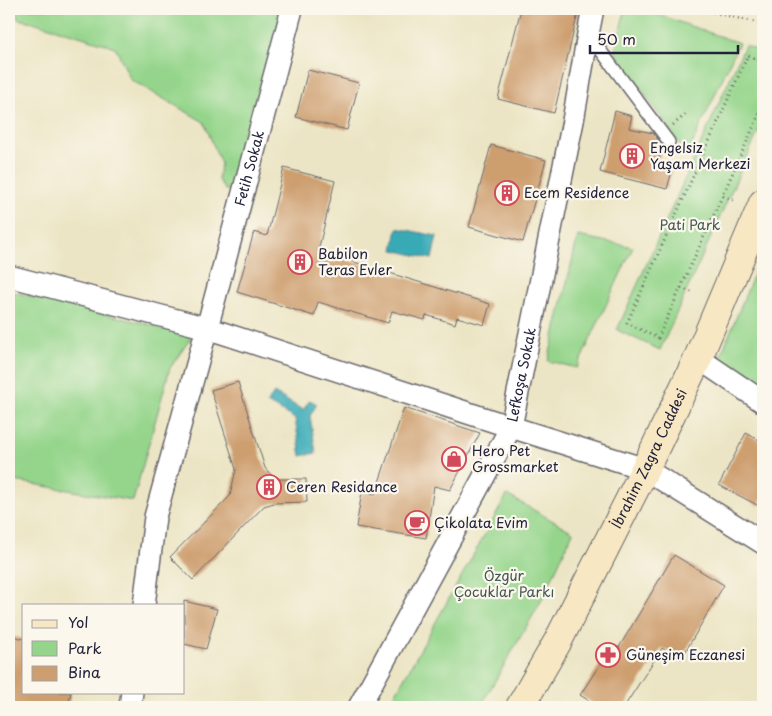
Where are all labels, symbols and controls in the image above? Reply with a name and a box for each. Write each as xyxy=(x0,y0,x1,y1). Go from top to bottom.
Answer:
scale bar xyxy=(590,22,737,54)
text: 50 m xyxy=(597,27,636,50)
street label: Fetih Sokak xyxy=(229,128,269,209)
place label: Engelsiz Yaşam Merkezi xyxy=(650,137,750,174)
building icon: Engelsiz Yaşam Merkezi xyxy=(619,143,645,169)
building icon: Ecem Residence xyxy=(494,180,520,206)
place label: Ecem Residence xyxy=(524,182,630,203)
park label: Pati Park xyxy=(660,214,721,235)
place label: Babilon Teras Evler xyxy=(318,243,393,280)
building icon: Babilon Teras Evler xyxy=(287,249,313,275)
street label: Lefkoşa Sokak xyxy=(501,325,541,424)
street label: İbrahim Zagra Caddesi xyxy=(606,385,692,532)
place label: Hero Pet Grossmarket xyxy=(472,440,559,477)
shop icon: Hero Pet Grossmarket xyxy=(441,446,467,472)
building icon: Ceren Residance xyxy=(256,474,282,500)
place label: Ceren Residance xyxy=(286,476,398,497)
cafe icon: Çikolata Evim xyxy=(404,510,430,536)
place label: Çikolata Evim xyxy=(434,512,528,533)
park label: Özgür Çocuklar Parkı xyxy=(454,565,554,602)
legend xyxy=(22,604,185,694)
text: Yol xyxy=(68,610,89,633)
text: Park xyxy=(68,636,102,659)
pharmacy icon: Güneşim Eczanesi xyxy=(595,642,621,668)
place label: Güneşim Eczanesi xyxy=(626,644,745,665)
text: Bina xyxy=(68,660,101,683)

